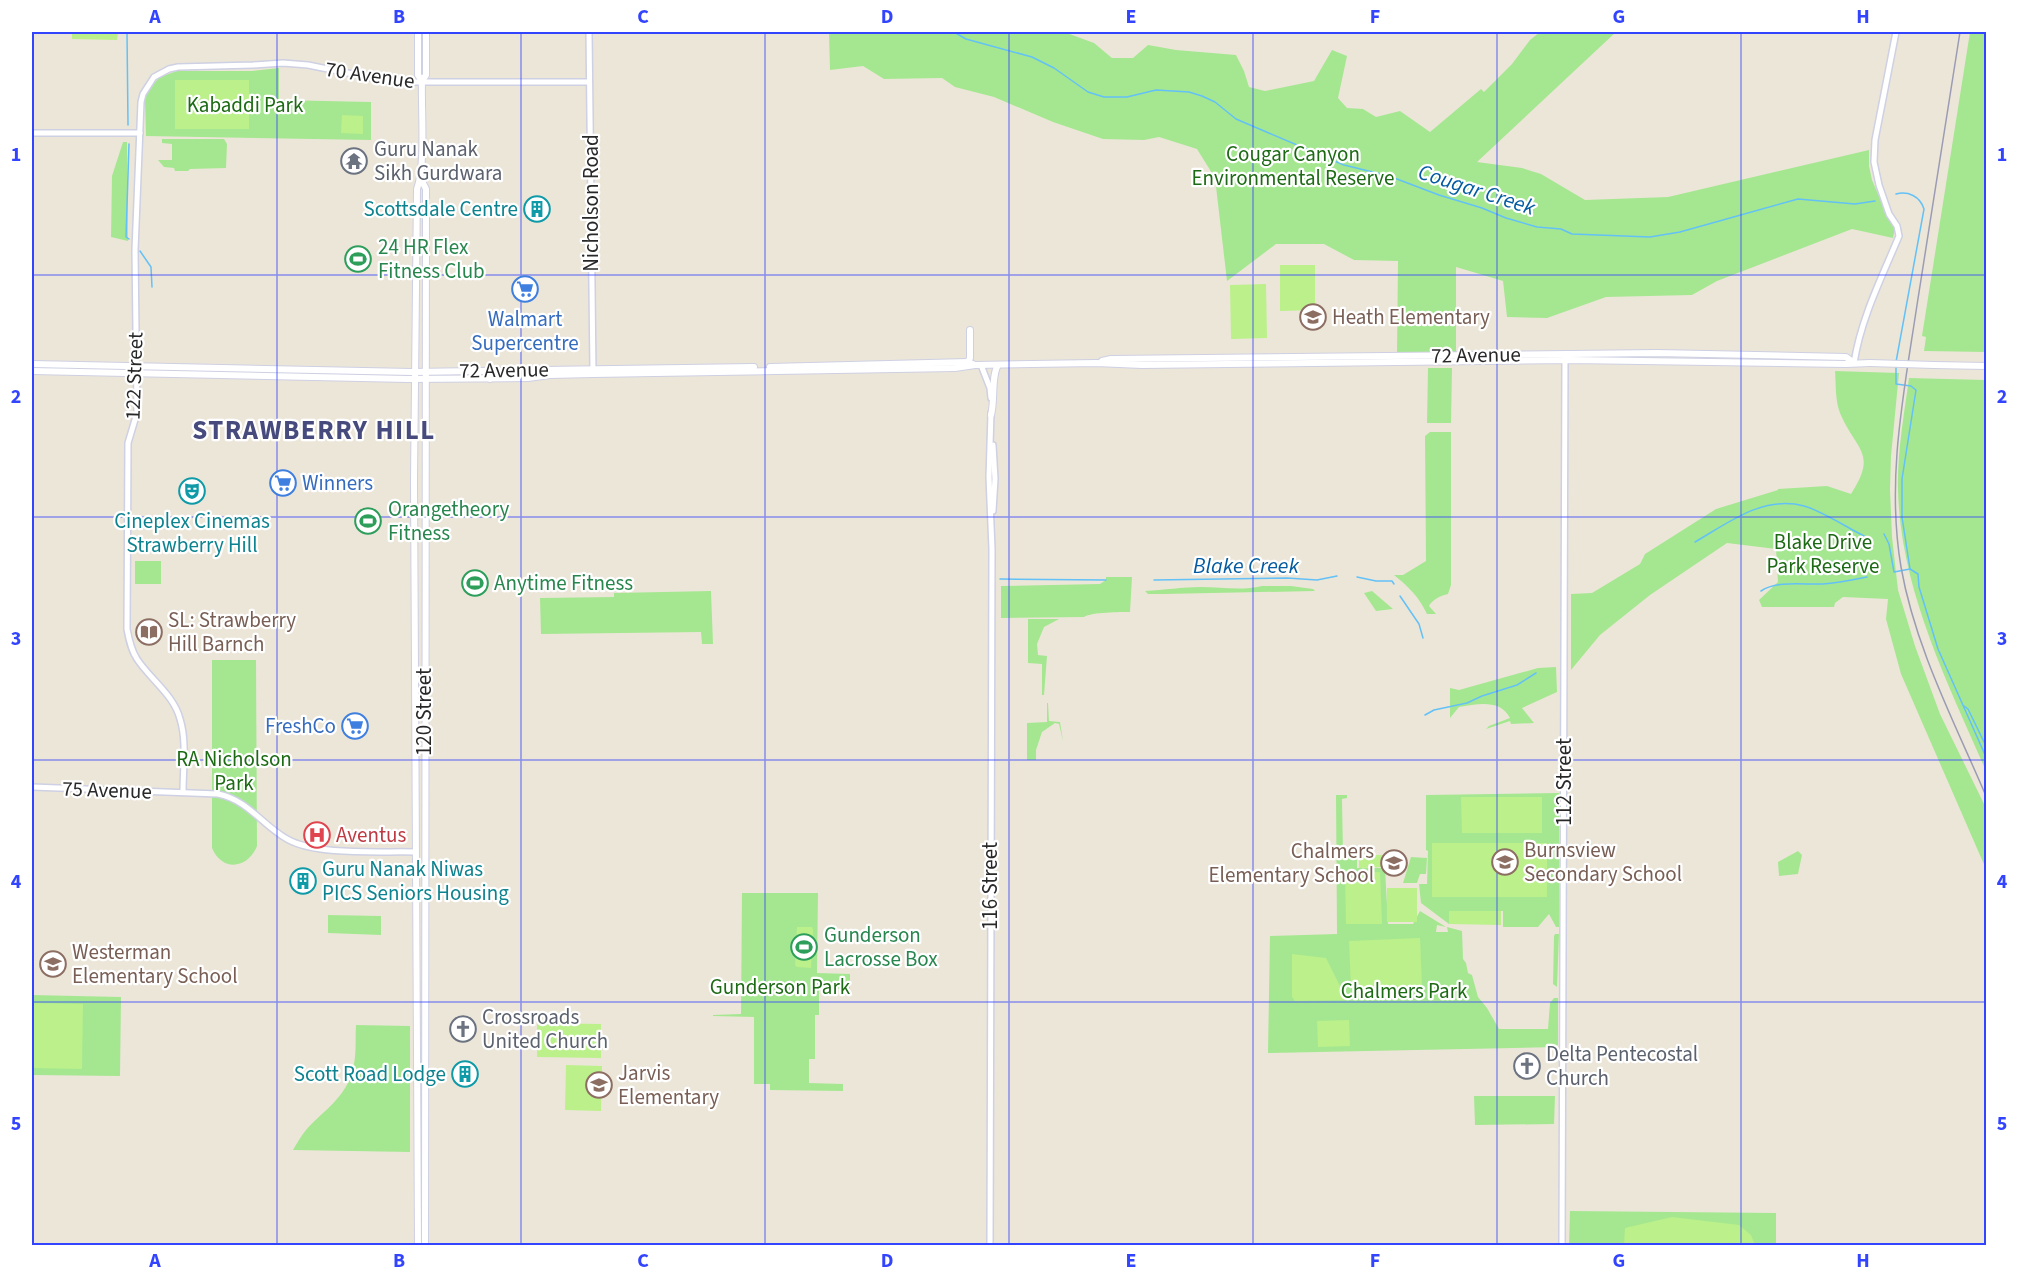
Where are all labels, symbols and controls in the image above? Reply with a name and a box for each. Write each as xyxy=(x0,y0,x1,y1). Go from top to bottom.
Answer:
text: A xyxy=(148,3,161,31)
text: B xyxy=(393,3,405,31)
text: C xyxy=(637,3,649,31)
text: D xyxy=(881,3,893,31)
text: E xyxy=(1126,3,1136,31)
text: F xyxy=(1370,3,1380,31)
text: G xyxy=(1613,3,1625,31)
text: H xyxy=(1856,3,1870,31)
street label: 70 Avenue xyxy=(323,54,417,96)
park label: Kabaddi Park xyxy=(187,90,304,120)
place label: Guru Nanak Sikh Gurdwara xyxy=(374,134,502,188)
street label: Nicholson Road xyxy=(576,134,606,272)
park label: Cougar Canyon Environmental Reserve xyxy=(1192,139,1394,193)
text: 1 xyxy=(11,141,21,169)
text: 1 xyxy=(1997,141,2007,169)
temple icon: Guru Nanak Sikh Gurdwara xyxy=(339,146,369,176)
water label: Cougar Creek xyxy=(1414,156,1540,224)
place label: Scottsdale Centre xyxy=(364,194,518,224)
building icon: Scottsdale Centre xyxy=(522,194,552,224)
place label: 24 HR Flex Fitness Club xyxy=(378,232,485,286)
sports icon: 24 HR Flex Fitness Club xyxy=(343,244,373,274)
supermarket icon: Walmart Supercentre xyxy=(510,274,540,304)
school or university icon: Heath Elementary xyxy=(1298,302,1328,332)
place label: Heath Elementary xyxy=(1332,302,1490,332)
place label: Walmart Supercentre xyxy=(471,304,579,358)
street label: 122 Street xyxy=(117,331,151,421)
street label: 72 Avenue xyxy=(1431,339,1521,371)
street label: 72 Avenue xyxy=(459,354,549,386)
text: 2 xyxy=(11,383,21,411)
text: 2 xyxy=(1997,383,2007,411)
district label: STRAWBERRY HILL xyxy=(192,411,436,450)
supermarket icon: Winners xyxy=(268,468,298,498)
place label: Winners xyxy=(302,468,373,498)
theatre icon: Cineplex Cinemas Strawberry Hill xyxy=(177,476,207,506)
place label: Orangetheory Fitness xyxy=(388,494,509,548)
place label: Cineplex Cinemas Strawberry Hill xyxy=(114,506,270,560)
sports icon: Orangetheory Fitness xyxy=(353,506,383,536)
park label: Blake Drive Park Reserve xyxy=(1767,527,1879,581)
water label: Blake Creek xyxy=(1193,550,1299,582)
sports icon: Anytime Fitness xyxy=(460,568,490,598)
place label: Anytime Fitness xyxy=(494,568,633,598)
place label: SL: Strawberry Hill Barnch xyxy=(168,605,296,659)
library icon: SL: Strawberry Hill Barnch xyxy=(134,617,164,647)
text: 3 xyxy=(11,625,21,653)
text: 3 xyxy=(1997,625,2007,653)
street label: 120 Street xyxy=(409,668,439,756)
place label: FreshCo xyxy=(265,711,336,741)
supermarket icon: FreshCo xyxy=(340,711,370,741)
street label: 112 Street xyxy=(1549,738,1579,826)
park label: RA Nicholson Park xyxy=(176,744,292,798)
street label: 75 Avenue xyxy=(62,773,152,807)
hospital icon: Aventus xyxy=(302,820,332,850)
place label: Aventus xyxy=(336,820,406,850)
place label: Burnsview Secondary School xyxy=(1524,835,1682,889)
place label: Chalmers Elementary School xyxy=(1208,836,1374,890)
street label: 116 Street xyxy=(975,842,1005,930)
school or university icon: Burnsview Secondary School xyxy=(1490,847,1520,877)
school or university icon: Chalmers Elementary School xyxy=(1379,848,1409,878)
place label: Guru Nanak Niwas PICS Seniors Housing xyxy=(322,854,509,908)
building icon: Guru Nanak Niwas PICS Seniors Housing xyxy=(288,866,318,896)
text: 4 xyxy=(11,868,22,896)
text: 4 xyxy=(1997,868,2008,896)
place label: Gunderson Lacrosse Box xyxy=(824,920,938,974)
sports icon: Gunderson Lacrosse Box xyxy=(789,932,819,962)
place label: Westerman Elementary School xyxy=(72,937,238,991)
school or university icon: Westerman Elementary School xyxy=(38,949,68,979)
park label: Gunderson Park xyxy=(710,972,851,1002)
park label: Chalmers Park xyxy=(1341,976,1468,1006)
place label: Crossroads United Church xyxy=(482,1002,608,1056)
church icon: Crossroads United Church xyxy=(448,1014,478,1044)
place label: Delta Pentecostal Church xyxy=(1546,1039,1698,1093)
church icon: Delta Pentecostal Church xyxy=(1512,1051,1542,1081)
place label: Jarvis Elementary xyxy=(618,1058,719,1112)
place label: Scott Road Lodge xyxy=(294,1059,446,1089)
building icon: Scott Road Lodge xyxy=(450,1059,480,1089)
school or university icon: Jarvis Elementary xyxy=(584,1070,614,1100)
text: 5 xyxy=(11,1110,21,1138)
text: 5 xyxy=(1997,1110,2007,1138)
text: A xyxy=(148,1247,161,1275)
text: B xyxy=(393,1247,405,1275)
text: C xyxy=(637,1247,649,1275)
text: D xyxy=(881,1247,893,1275)
text: E xyxy=(1126,1247,1136,1275)
text: F xyxy=(1370,1247,1380,1275)
text: G xyxy=(1613,1247,1625,1275)
text: H xyxy=(1856,1247,1870,1275)

